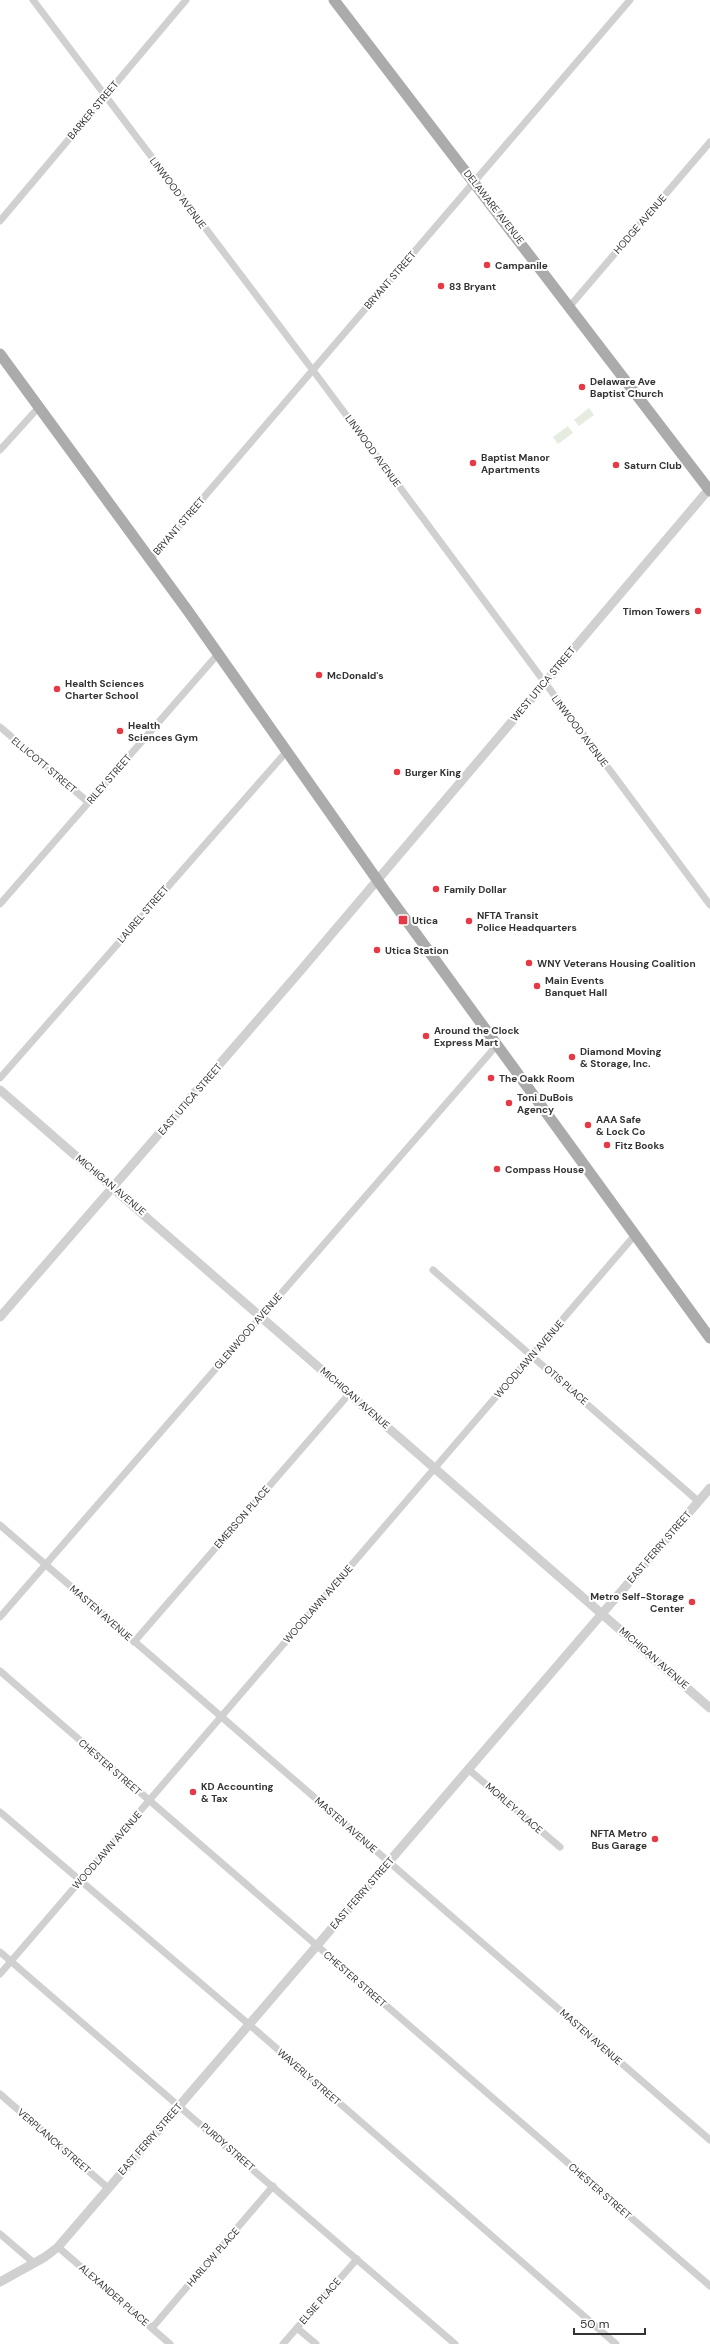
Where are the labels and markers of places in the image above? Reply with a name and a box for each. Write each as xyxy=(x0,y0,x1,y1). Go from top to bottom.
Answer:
place label: Campanile xyxy=(495,259,548,272)
marker: Campanile xyxy=(482,260,492,270)
place label: 83 Bryant xyxy=(449,280,496,293)
marker: 83 Bryant xyxy=(436,281,446,291)
place label: Delaware Ave Baptist Church xyxy=(590,375,664,400)
marker: Delaware Ave Baptist Church xyxy=(577,382,587,392)
place label: Baptist Manor Apartments xyxy=(481,451,550,476)
marker: Baptist Manor Apartments xyxy=(468,458,478,468)
place label: Saturn Club xyxy=(624,459,682,472)
marker: Saturn Club xyxy=(611,460,621,470)
place label: Timon Towers xyxy=(623,605,690,618)
marker: Timon Towers xyxy=(693,606,703,616)
place label: McDonald's xyxy=(327,669,384,682)
marker: McDonald's xyxy=(314,670,324,680)
place label: Health Sciences Charter School xyxy=(65,677,144,702)
marker: Health Sciences Charter School xyxy=(52,684,62,694)
place label: Health Sciences Gym xyxy=(128,719,198,744)
marker: Health Sciences Gym xyxy=(115,726,125,736)
place label: Burger King xyxy=(405,766,461,779)
marker: Burger King xyxy=(392,767,402,777)
place label: Family Dollar xyxy=(444,883,507,896)
marker: Family Dollar xyxy=(431,884,441,894)
place label: NFTA Transit Police Headquarters xyxy=(477,909,577,934)
marker: Utica xyxy=(397,914,409,926)
place label: Utica xyxy=(412,914,438,927)
marker: NFTA Transit Police Headquarters xyxy=(464,916,474,926)
place label: Utica Station xyxy=(385,944,449,957)
marker: Utica Station xyxy=(372,945,382,955)
place label: WNY Veterans Housing Coalition xyxy=(537,957,696,970)
marker: WNY Veterans Housing Coalition xyxy=(524,958,534,968)
place label: Main Events Banquet Hall xyxy=(545,974,607,999)
marker: Main Events Banquet Hall xyxy=(532,981,542,991)
place label: Around the Clock Express Mart xyxy=(434,1024,520,1049)
marker: Around the Clock Express Mart xyxy=(421,1031,431,1041)
place label: Diamond Moving & Storage, Inc. xyxy=(580,1045,662,1070)
marker: Diamond Moving & Storage, Inc. xyxy=(567,1052,577,1062)
place label: The Oakk Room xyxy=(499,1072,575,1085)
marker: The Oakk Room xyxy=(486,1073,496,1083)
place label: Toni DuBois Agency xyxy=(517,1091,573,1116)
marker: Toni DuBois Agency xyxy=(504,1098,514,1108)
place label: AAA Safe & Lock Co xyxy=(596,1113,645,1138)
marker: AAA Safe & Lock Co xyxy=(583,1120,593,1130)
place label: Fitz Books xyxy=(615,1139,664,1152)
marker: Fitz Books xyxy=(602,1140,612,1150)
place label: Compass House xyxy=(505,1163,584,1176)
marker: Compass House xyxy=(492,1164,502,1174)
place label: Metro Self-Storage Center xyxy=(590,1590,684,1615)
marker: Metro Self-Storage Center xyxy=(687,1597,697,1607)
place label: KD Accounting & Tax xyxy=(201,1780,274,1805)
marker: KD Accounting & Tax xyxy=(188,1787,198,1797)
place label: NFTA Metro Bus Garage xyxy=(590,1827,647,1852)
marker: NFTA Metro Bus Garage xyxy=(650,1834,660,1844)

